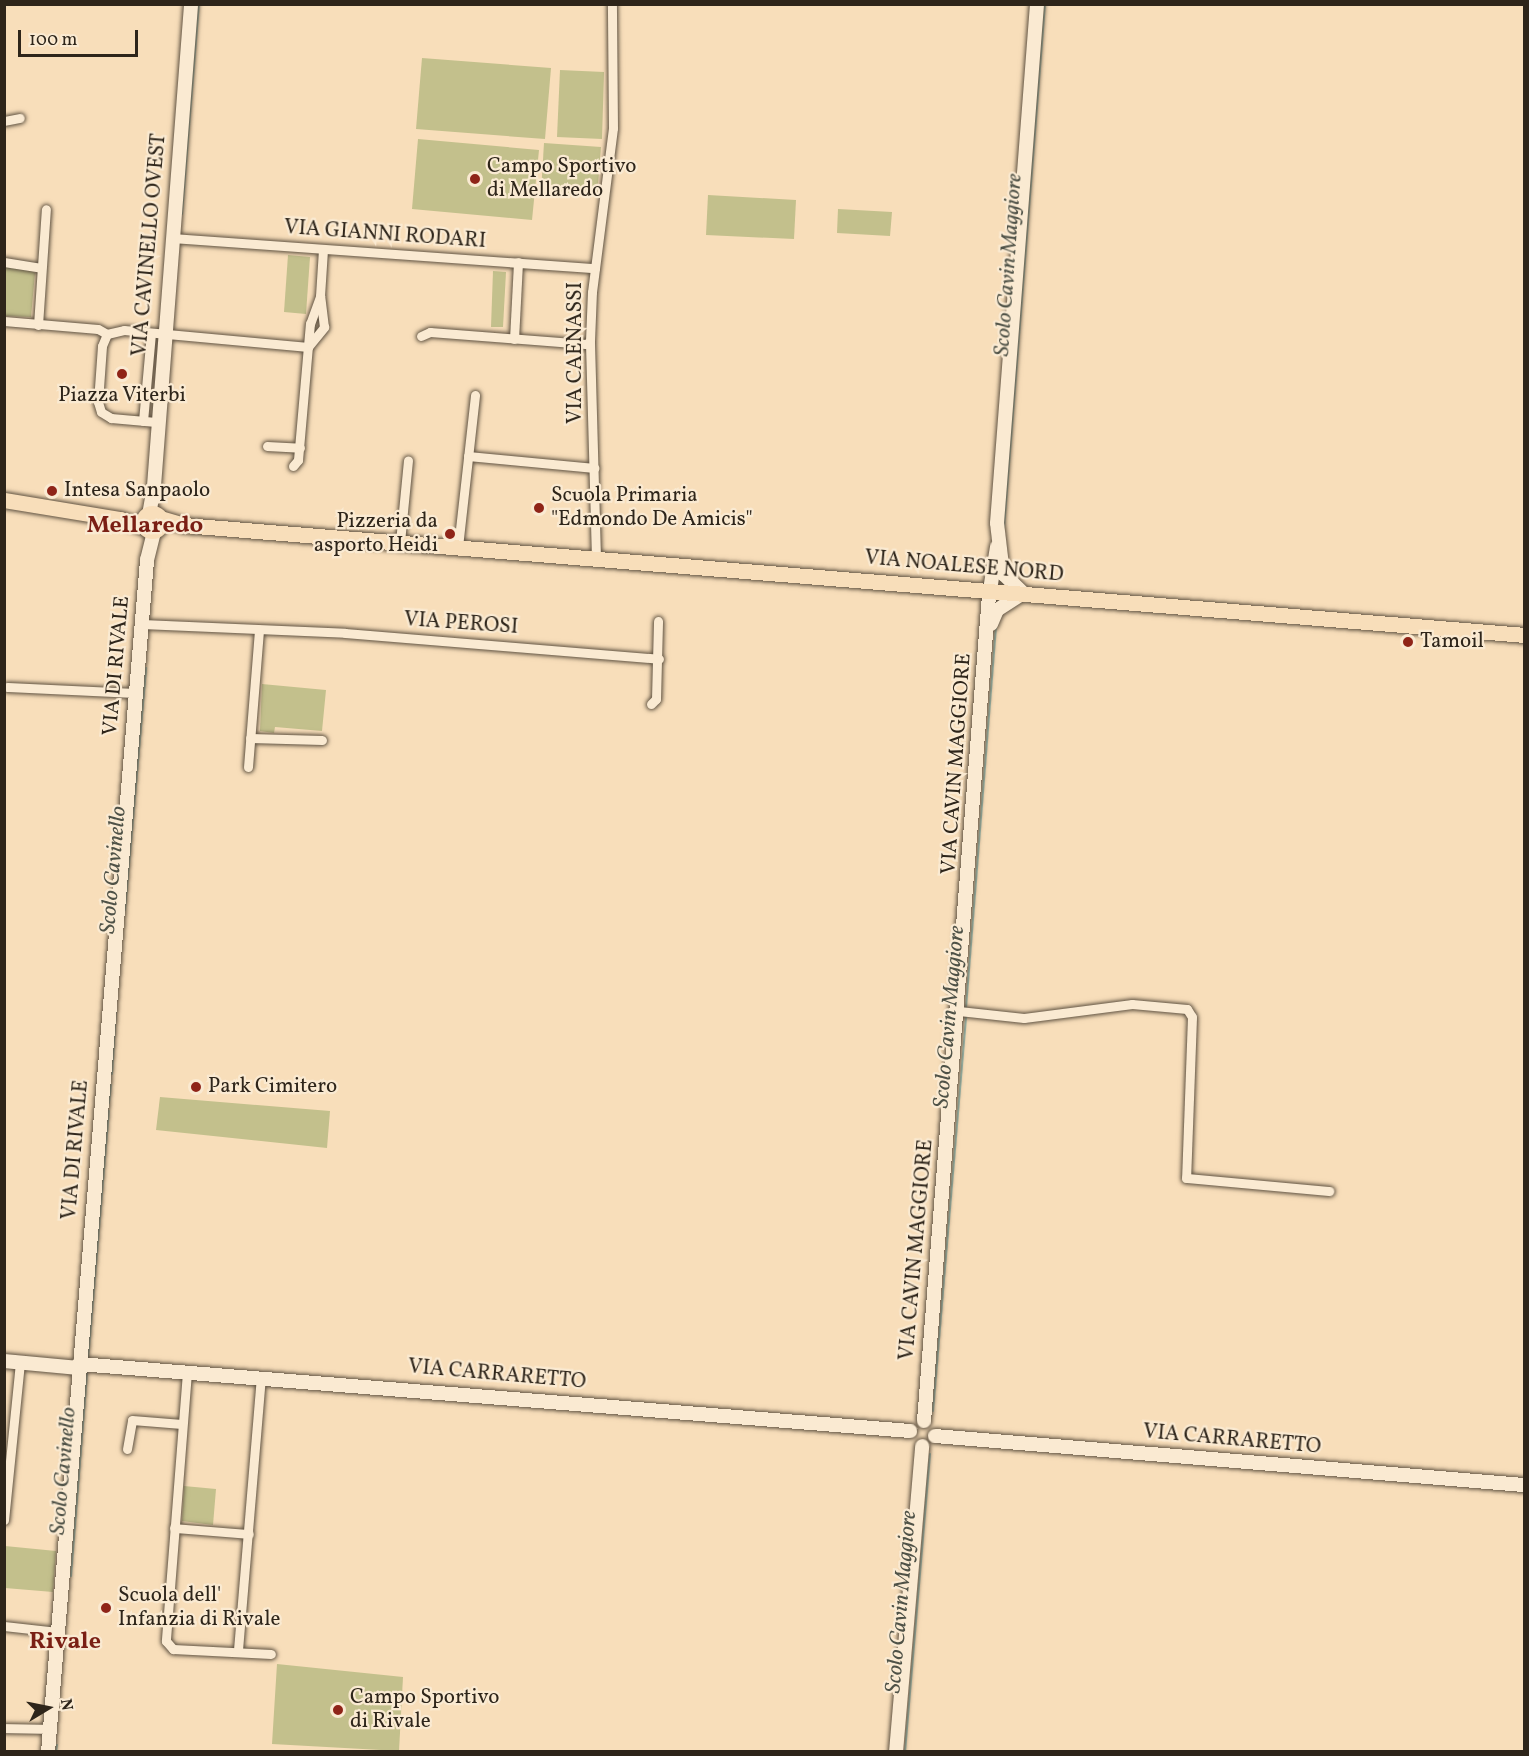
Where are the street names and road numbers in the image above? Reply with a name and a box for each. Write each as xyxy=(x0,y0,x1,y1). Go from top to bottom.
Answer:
street label: VIA CAVINELLO OVEST xyxy=(128,132,172,358)
street label: VIA GIANNI RODARI xyxy=(283,215,487,255)
street label: VIA CAENASSI xyxy=(563,282,589,424)
street label: VIA NOALESE NORD xyxy=(864,546,1064,588)
street label: VIA DI RIVALE xyxy=(98,595,136,737)
street label: VIA PEROSI xyxy=(403,607,519,641)
street label: VIA CAVIN MAGGIORE xyxy=(937,653,977,875)
street label: VIA DI RIVALE xyxy=(57,1079,95,1221)
street label: VIA CAVIN MAGGIORE xyxy=(895,1138,939,1362)
street label: VIA CARRARETTO xyxy=(407,1355,587,1395)
street label: VIA CARRARETTO xyxy=(1142,1420,1322,1460)

